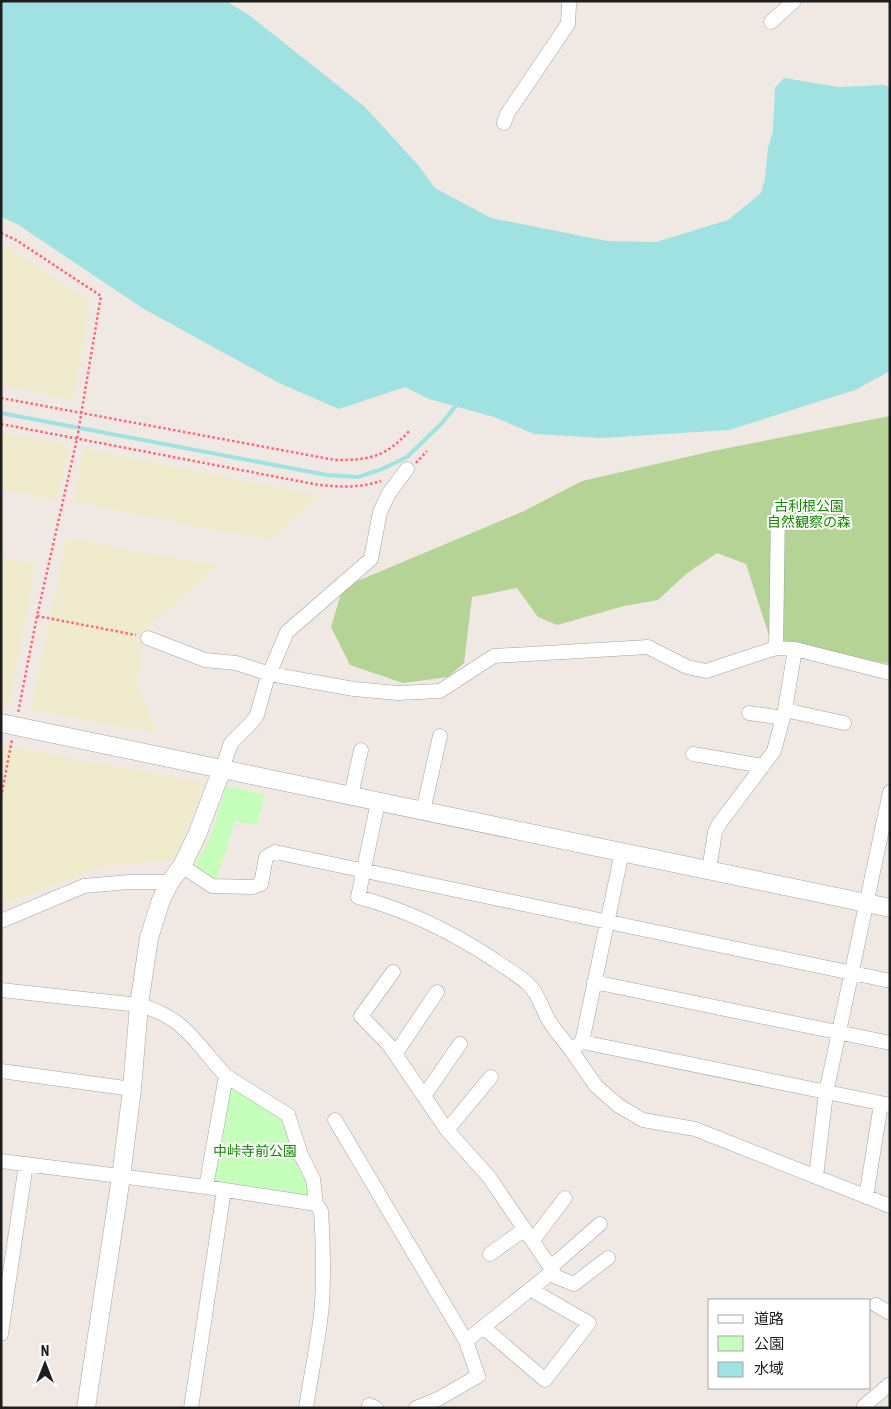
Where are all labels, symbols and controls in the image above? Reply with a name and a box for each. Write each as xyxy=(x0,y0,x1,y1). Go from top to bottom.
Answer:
park label: 古利根公園 自然観察の森 xyxy=(767,498,851,530)
park label: 中峠寺前公園 xyxy=(213,1143,297,1159)
legend xyxy=(708,1299,871,1389)
text: 道路 xyxy=(754,1310,784,1328)
text: 公園 xyxy=(754,1335,784,1353)
north arrow xyxy=(20,1339,70,1389)
text: N xyxy=(41,1343,49,1359)
text: 水域 xyxy=(754,1360,784,1378)

